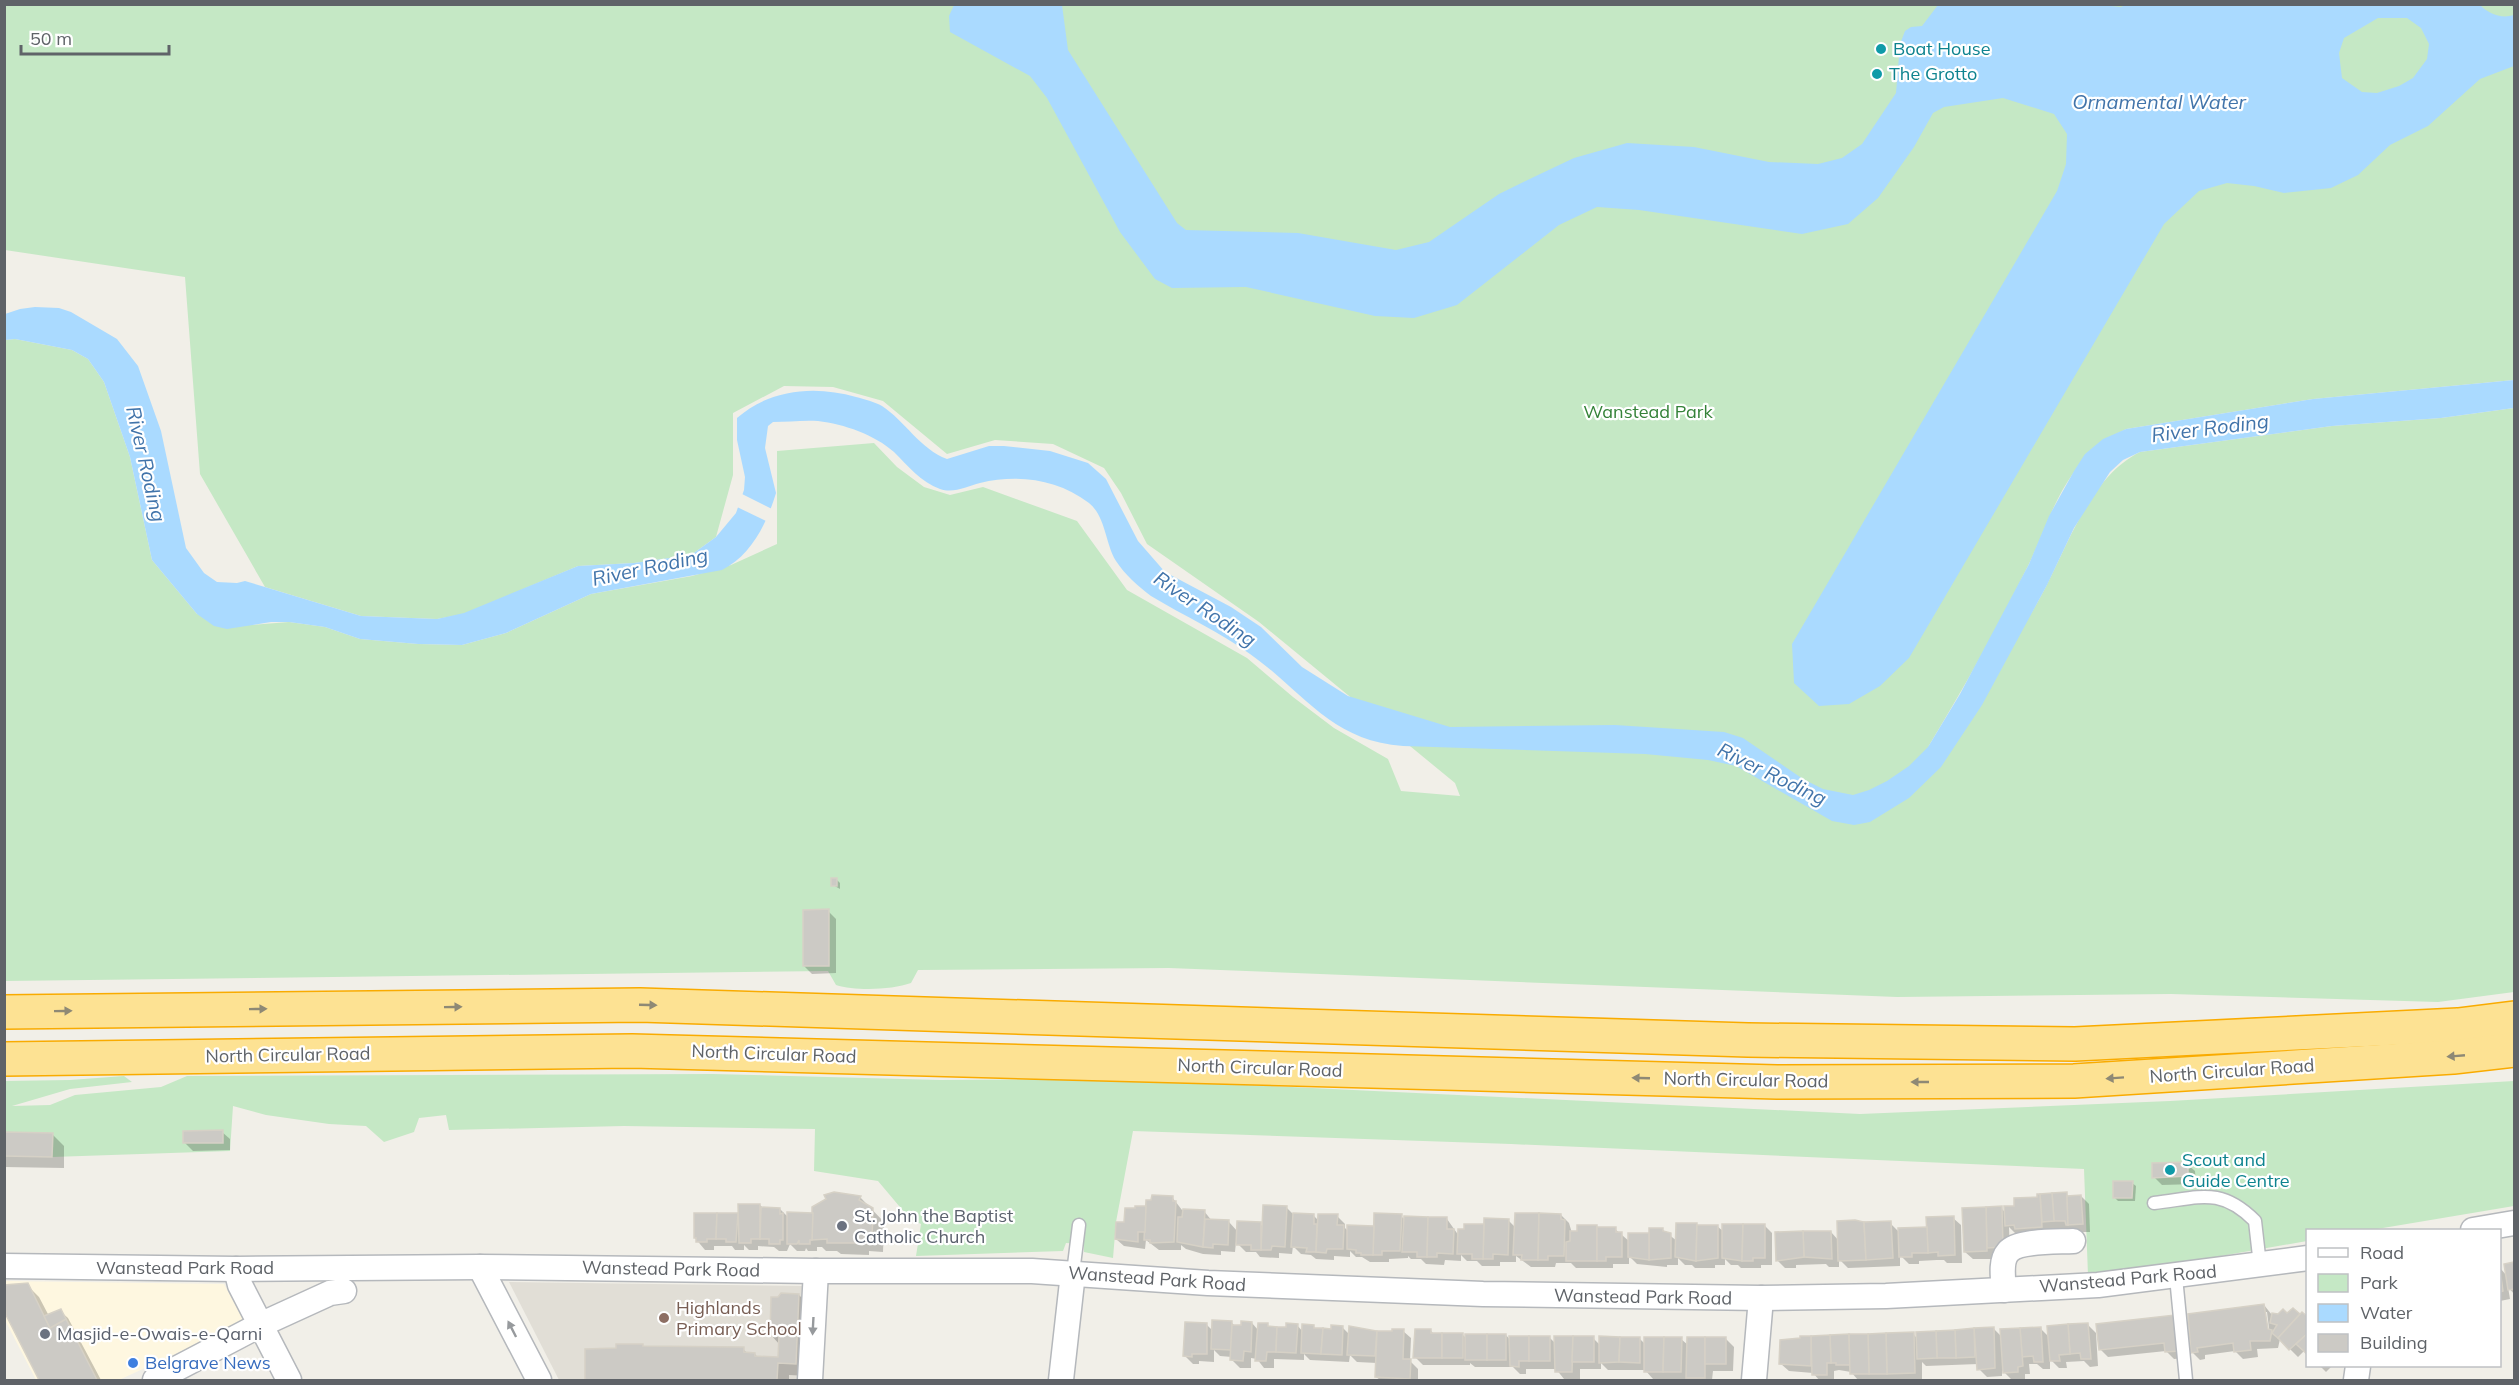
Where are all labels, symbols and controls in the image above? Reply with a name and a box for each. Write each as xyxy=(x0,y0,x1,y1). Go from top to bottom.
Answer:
scale bar xyxy=(21,18,170,56)
text: 50 m xyxy=(30,27,72,50)
place label: Boat House xyxy=(1893,37,1991,60)
marker: Boat House xyxy=(1874,42,1888,56)
place label: The Grotto xyxy=(1889,62,1977,85)
marker: The Grotto xyxy=(1870,67,1884,81)
water label: Ornamental Water xyxy=(2072,89,2247,114)
park label: Wanstead Park xyxy=(1583,400,1713,423)
water label: River Roding xyxy=(121,404,172,524)
water label: River Roding xyxy=(2150,408,2270,447)
water label: River Roding xyxy=(590,542,710,591)
water label: River Roding xyxy=(1149,565,1261,652)
water label: River Roding xyxy=(1714,736,1831,811)
one-way arrow xyxy=(638,1000,657,1010)
one-way arrow xyxy=(443,1002,462,1011)
one-way arrow xyxy=(248,1004,267,1014)
one-way arrow xyxy=(53,1006,72,1016)
street label: North Circular Road xyxy=(691,1039,857,1068)
street label: North Circular Road xyxy=(205,1042,371,1067)
one-way arrow xyxy=(2447,1051,2466,1061)
street label: North Circular Road xyxy=(1177,1053,1343,1082)
street label: North Circular Road xyxy=(2149,1053,2315,1088)
street label: North Circular Road xyxy=(1663,1067,1829,1092)
one-way arrow xyxy=(1632,1074,1651,1083)
one-way arrow xyxy=(2106,1074,2125,1083)
one-way arrow xyxy=(1911,1077,1930,1087)
place label: Scout and Guide Centre xyxy=(2182,1148,2290,1192)
marker: Scout and Guide Centre xyxy=(2163,1163,2177,1177)
place label: St. John the Baptist Catholic Church xyxy=(854,1204,1013,1248)
marker: St. John the Baptist Catholic Church xyxy=(835,1219,849,1233)
legend xyxy=(2306,1229,2501,1367)
text: Road xyxy=(2360,1241,2404,1264)
street label: Wanstead Park Road xyxy=(582,1255,760,1282)
street label: Wanstead Park Road xyxy=(96,1256,274,1279)
street label: Wanstead Park Road xyxy=(2038,1259,2218,1298)
street label: Wanstead Park Road xyxy=(1067,1261,1247,1296)
text: Park xyxy=(2360,1271,2399,1294)
street label: Wanstead Park Road xyxy=(1554,1283,1732,1310)
place label: Highlands Primary School xyxy=(676,1296,802,1340)
text: Water xyxy=(2360,1301,2413,1324)
marker: Highlands Primary School xyxy=(657,1311,671,1325)
one-way arrow xyxy=(808,1316,817,1335)
one-way arrow xyxy=(507,1320,517,1337)
place label: Masjid-e-Owais-e-Qarni xyxy=(57,1322,262,1345)
marker: Masjid-e-Owais-e-Qarni xyxy=(38,1327,52,1341)
text: Building xyxy=(2360,1331,2428,1354)
place label: Belgrave News xyxy=(145,1351,271,1374)
marker: Belgrave News xyxy=(126,1356,140,1370)

